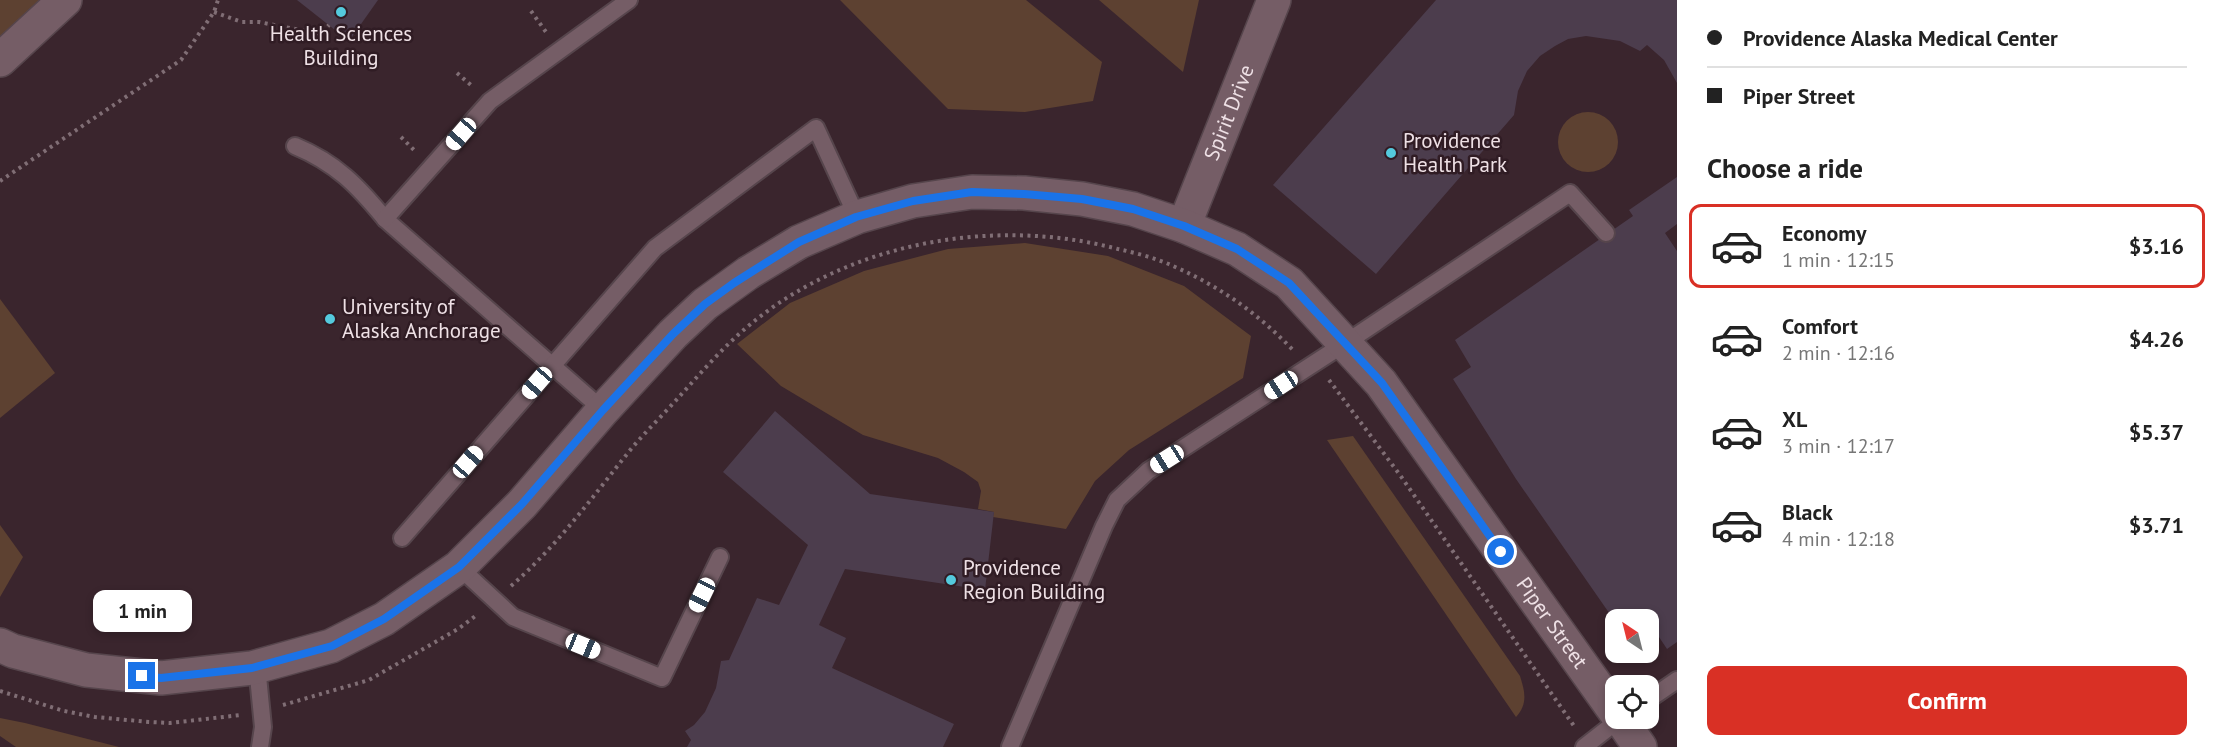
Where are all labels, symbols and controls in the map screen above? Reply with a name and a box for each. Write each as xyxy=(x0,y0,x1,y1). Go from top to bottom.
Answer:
marker: Health Sciences Building xyxy=(334,5,348,19)
place label: Health Sciences Building xyxy=(270,20,412,71)
text: Providence Alaska Medical Center xyxy=(1743,24,2058,52)
street label: Spirit Drive xyxy=(1197,61,1260,164)
text: Piper Street xyxy=(1743,82,1855,110)
car xyxy=(442,115,480,153)
place label: Providence Health Park xyxy=(1403,127,1507,178)
marker: Providence Health Park xyxy=(1384,146,1398,160)
text: Choose a ride xyxy=(1707,151,1863,185)
icon: car xyxy=(1710,219,1764,273)
text: Economy xyxy=(1782,219,1866,247)
text: $3.16 xyxy=(2129,232,2184,260)
text: 1 min · 12:15 xyxy=(1782,247,1895,273)
place label: University of Alaska Anchorage xyxy=(342,293,501,344)
marker: University of Alaska Anchorage xyxy=(323,312,337,326)
icon: car xyxy=(1710,312,1764,366)
text: Comfort xyxy=(1782,312,1858,340)
text: $4.26 xyxy=(2129,325,2184,353)
text: 2 min · 12:16 xyxy=(1782,340,1895,366)
car xyxy=(518,364,556,402)
car xyxy=(1261,368,1301,402)
icon: car xyxy=(1710,405,1764,459)
text: XL xyxy=(1782,405,1807,433)
text: $5.37 xyxy=(2129,418,2184,446)
text: 3 min · 12:17 xyxy=(1782,433,1895,459)
car xyxy=(1147,442,1187,476)
car xyxy=(449,443,487,481)
icon: car xyxy=(1710,498,1764,552)
text: Black xyxy=(1782,498,1833,526)
text: $3.71 xyxy=(2129,511,2184,539)
text: 4 min · 12:18 xyxy=(1782,526,1895,552)
route start xyxy=(1487,538,1514,565)
place label: Providence Region Building xyxy=(963,554,1105,605)
street label: Piper Street xyxy=(1511,572,1594,674)
marker: Providence Region Building xyxy=(944,573,958,587)
car xyxy=(686,575,718,615)
callout: 1 min xyxy=(92,589,192,631)
text: 1 min xyxy=(118,598,167,624)
north arrow xyxy=(1605,609,1659,663)
map controls xyxy=(1605,609,1659,729)
car xyxy=(563,631,603,661)
route end xyxy=(128,662,155,689)
button: Confirm xyxy=(1707,666,2187,735)
button: locate xyxy=(1605,675,1659,729)

